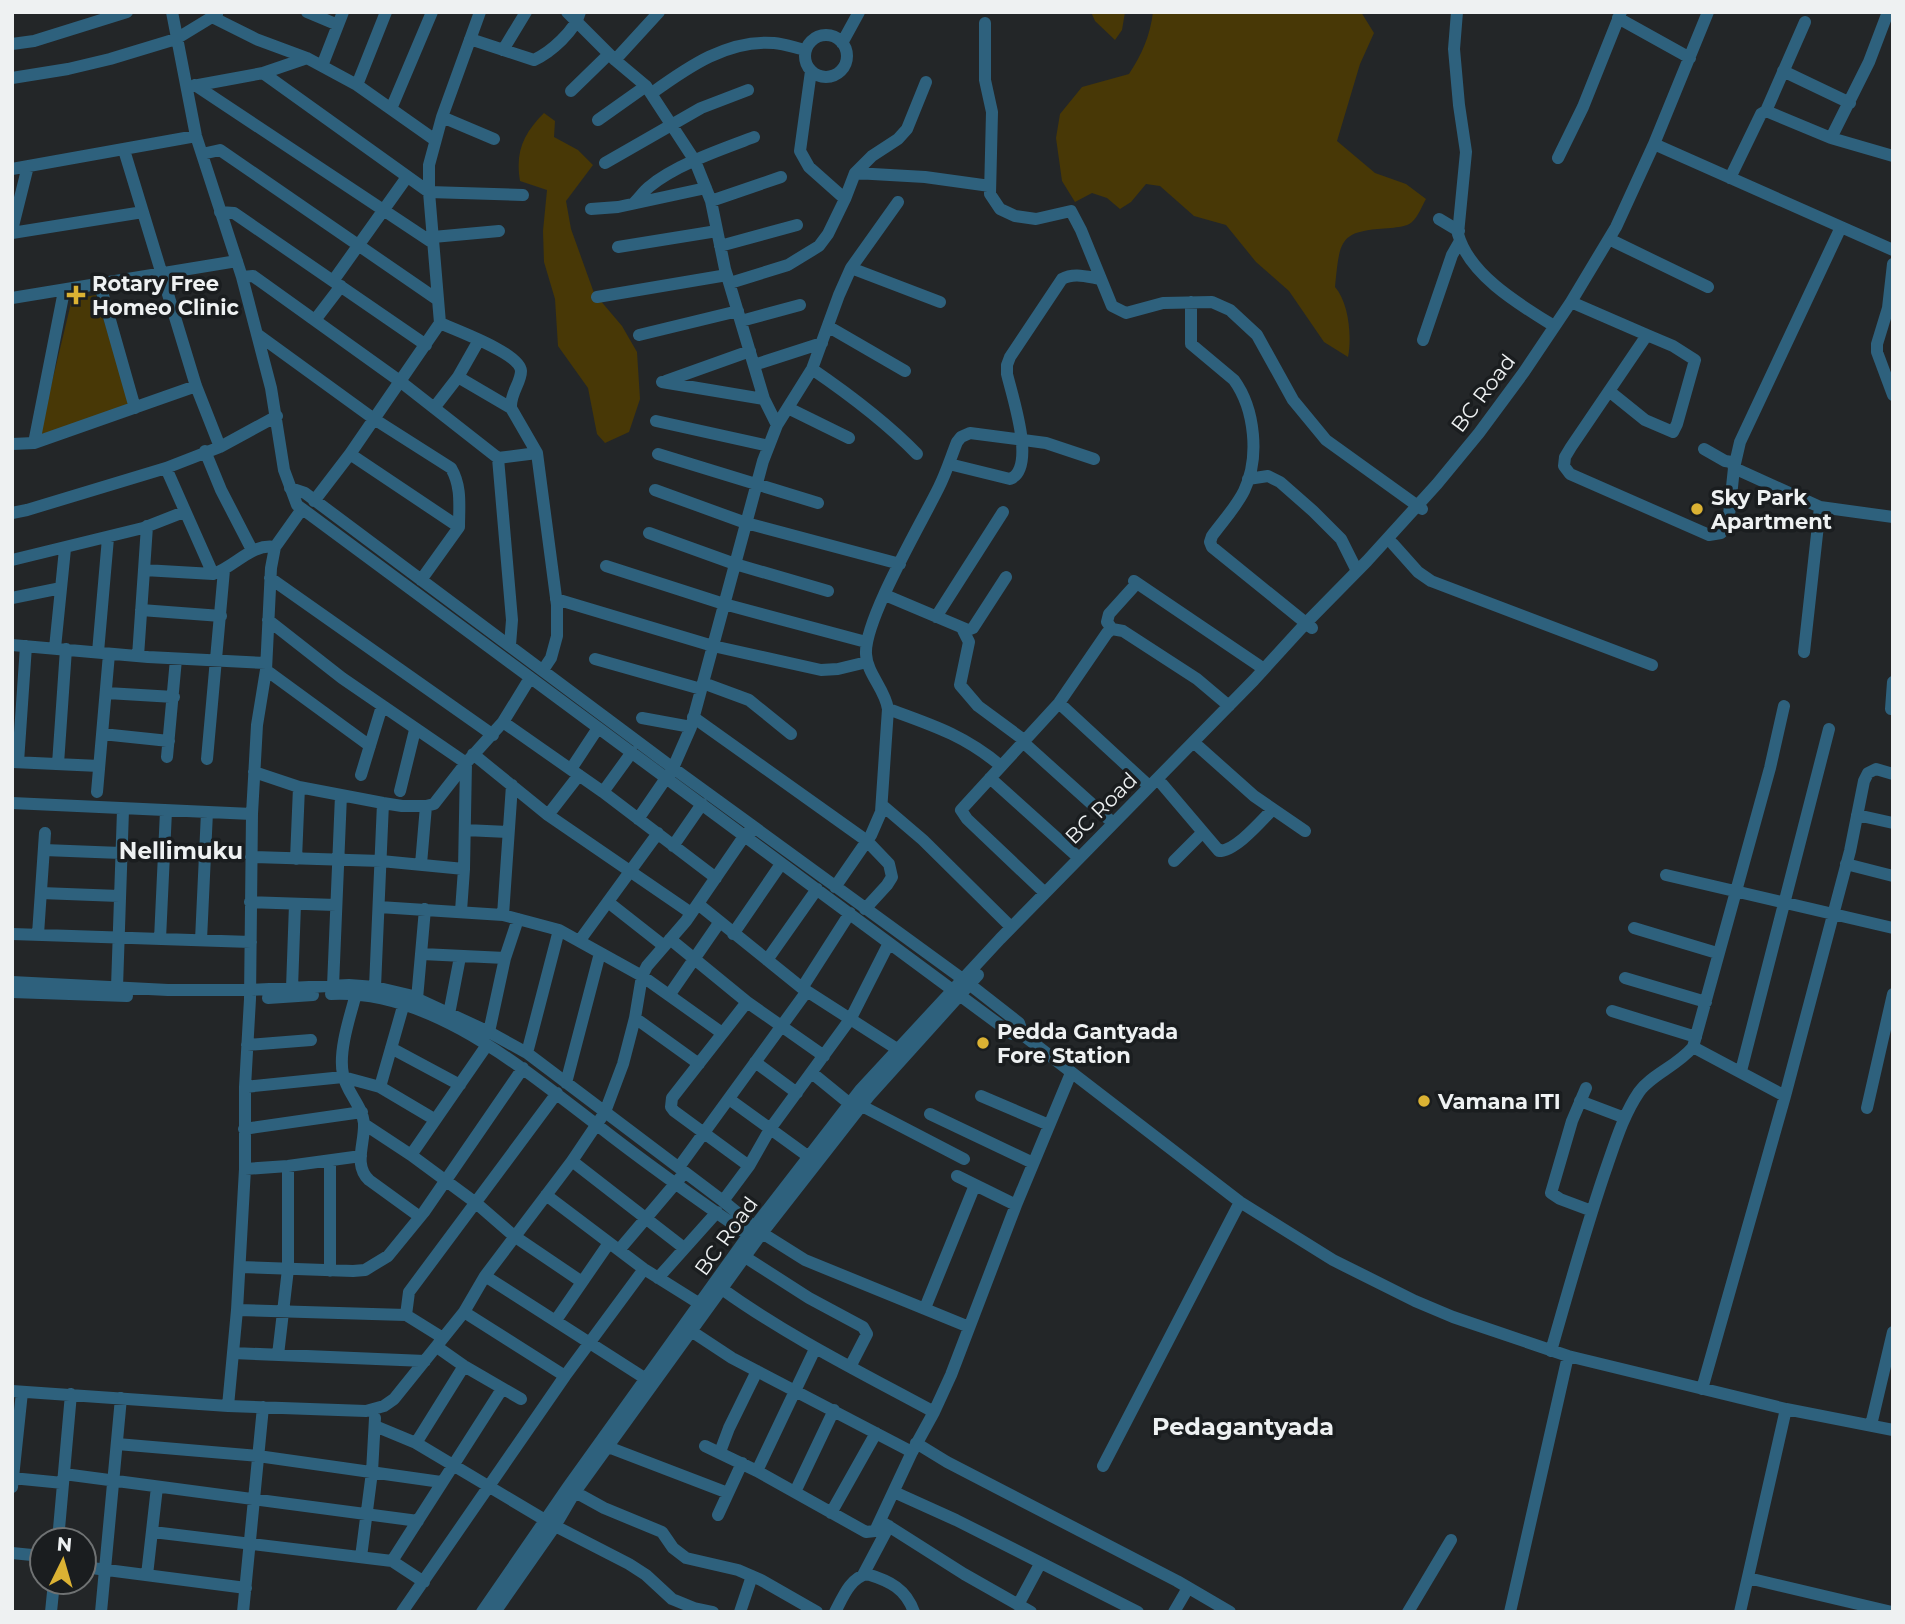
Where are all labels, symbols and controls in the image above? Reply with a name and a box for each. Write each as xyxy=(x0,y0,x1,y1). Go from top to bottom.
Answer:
place label: Rotary Free Homeo Clinic xyxy=(92,271,239,320)
marker: Rotary Free Homeo Clinic xyxy=(66,285,86,305)
street label: BC Road xyxy=(1446,349,1520,437)
place label: Sky Park Apartment xyxy=(1710,485,1832,534)
marker: Sky Park Apartment xyxy=(1689,501,1705,517)
street label: BC Road xyxy=(1060,767,1142,849)
district label: Nellimuku xyxy=(119,837,243,865)
place label: Pedda Gantyada Fore Station xyxy=(997,1019,1178,1068)
marker: Pedda Gantyada Fore Station xyxy=(975,1035,991,1051)
place label: Vamana ITI xyxy=(1437,1089,1561,1114)
marker: Vamana ITI xyxy=(1416,1093,1432,1109)
street label: BC Road xyxy=(689,1192,763,1280)
district label: Pedagantyada xyxy=(1152,1412,1334,1441)
north arrow xyxy=(28,1526,98,1596)
text: N xyxy=(56,1532,73,1557)

